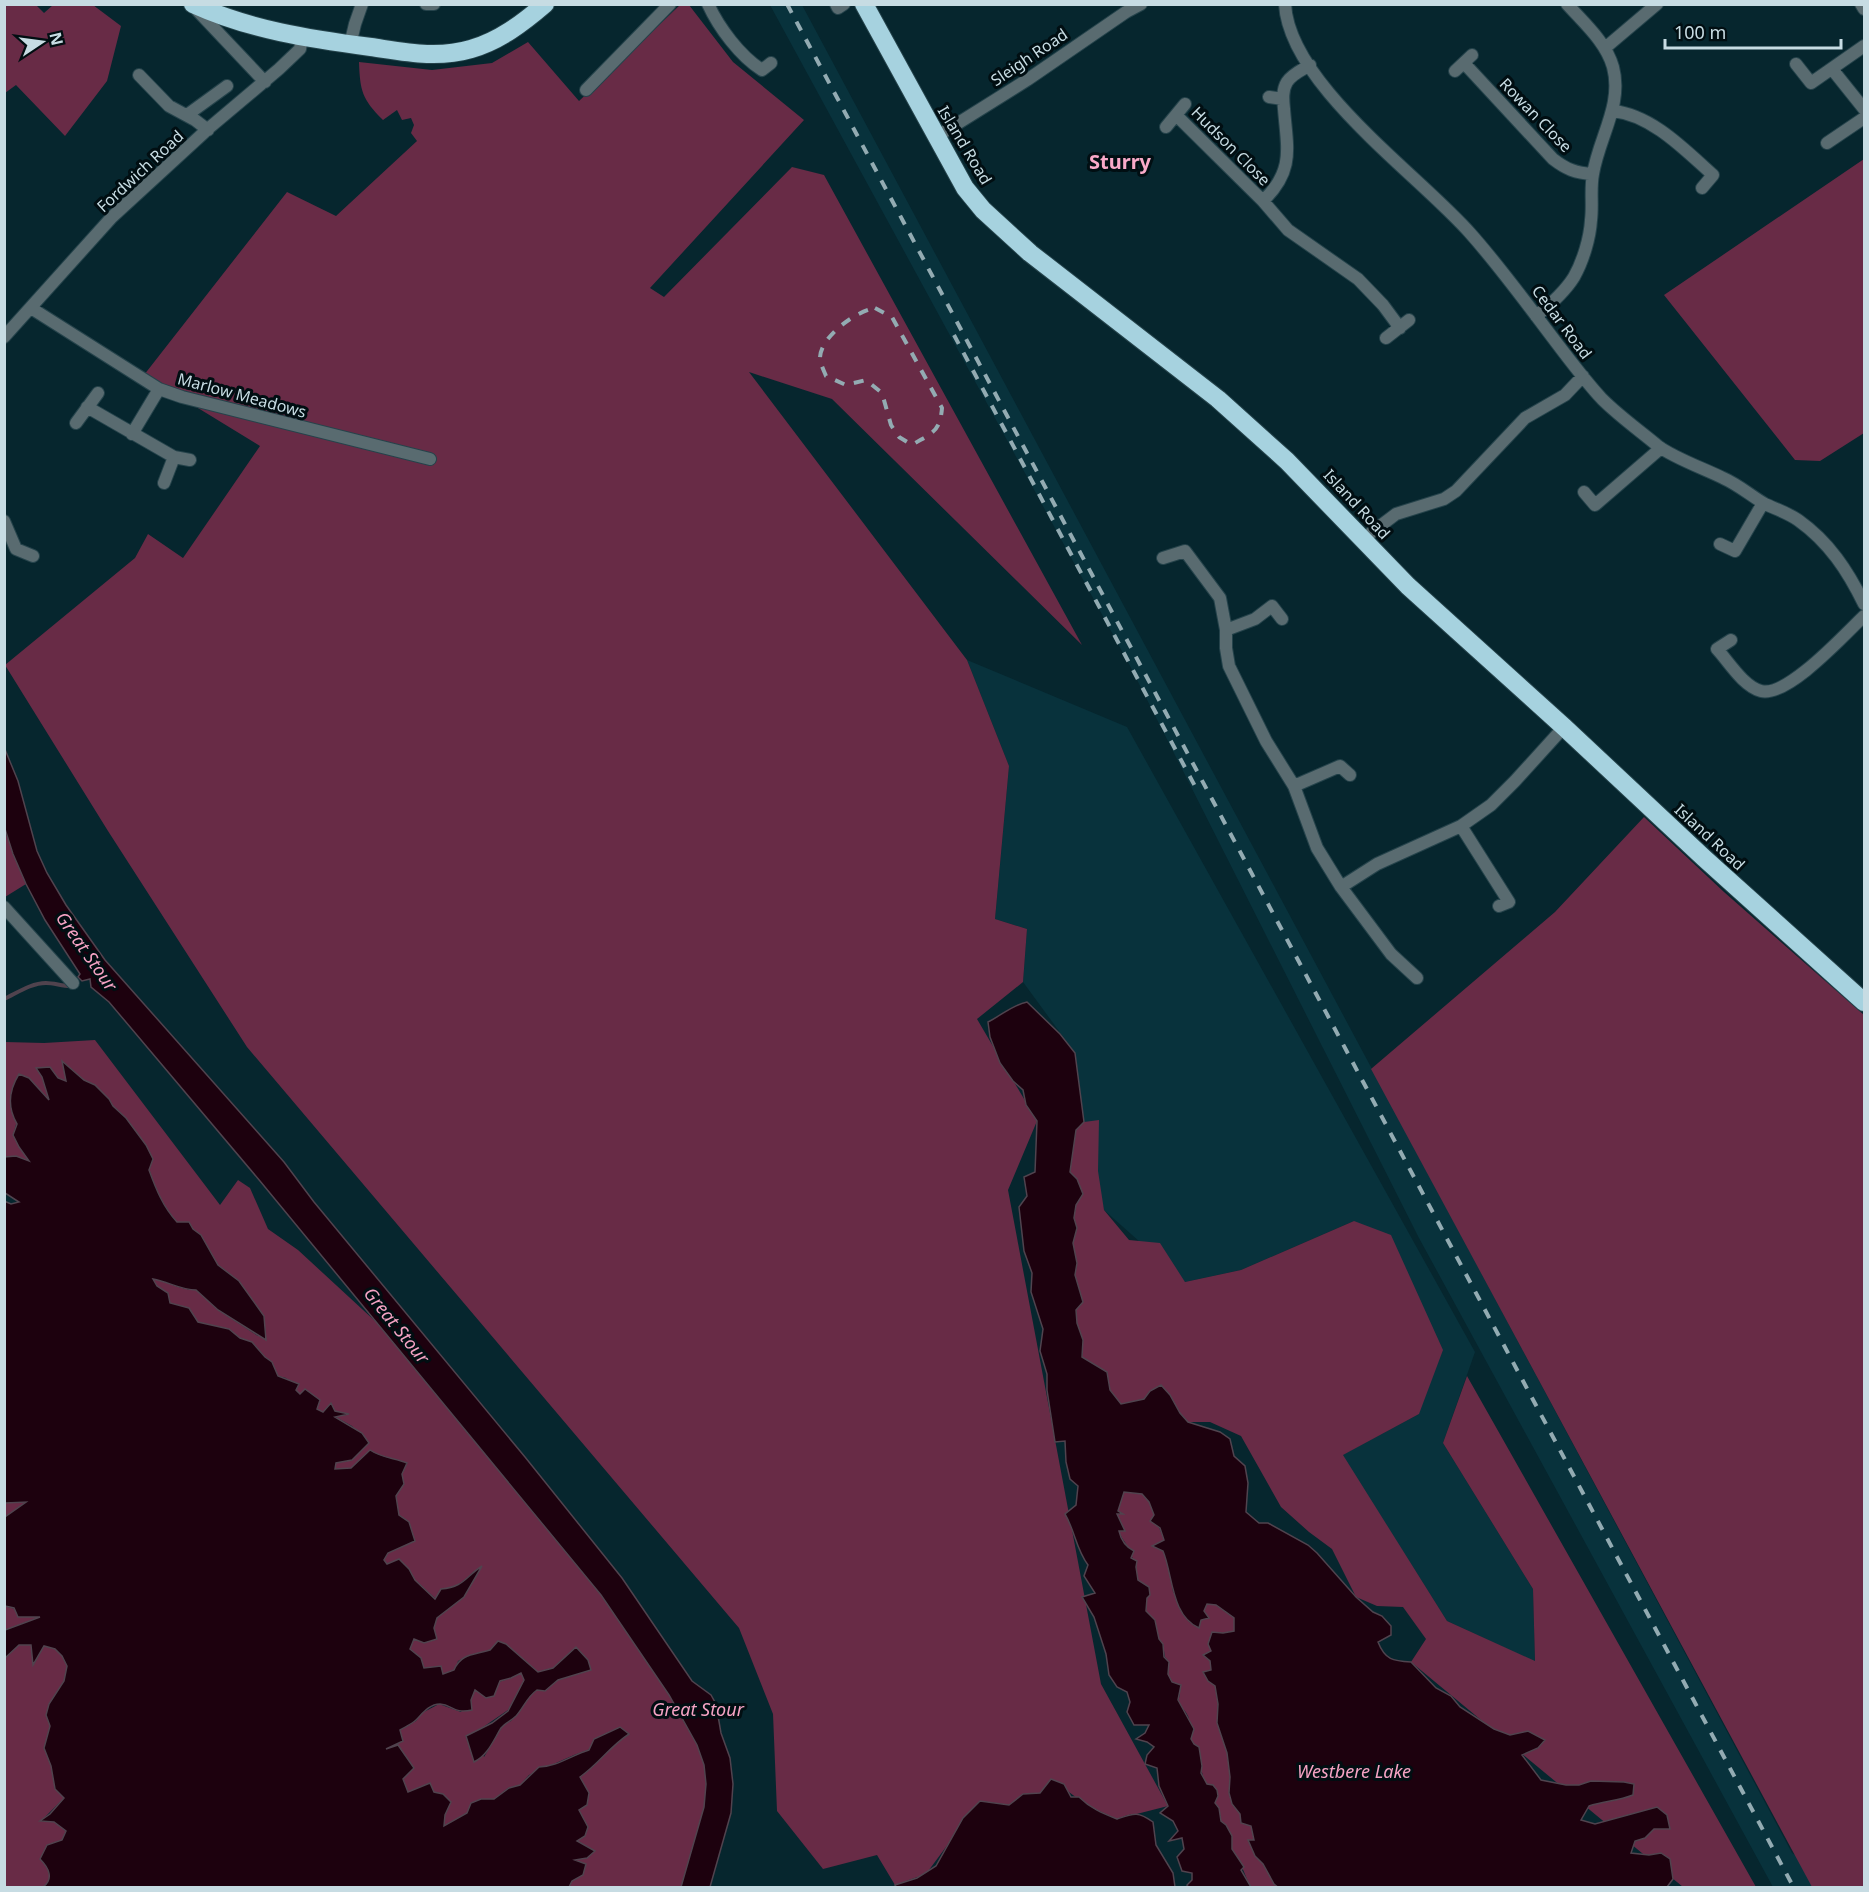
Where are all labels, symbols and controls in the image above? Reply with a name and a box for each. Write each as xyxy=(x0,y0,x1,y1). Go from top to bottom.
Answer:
north arrow xyxy=(12,12,72,72)
scale bar xyxy=(1665,12,1840,50)
text: 100 m xyxy=(1674,20,1726,44)
street label: Sleigh Road xyxy=(986,23,1072,91)
text: N xyxy=(44,30,69,47)
street label: Rowan Close xyxy=(1495,73,1577,157)
street label: Island Road xyxy=(933,101,997,189)
street label: Hudson Close xyxy=(1187,102,1275,190)
street label: Fordwich Road xyxy=(92,125,188,217)
district label: Sturry xyxy=(1089,148,1152,175)
street label: Cedar Road xyxy=(1527,281,1597,363)
street label: Marlow Meadows xyxy=(175,367,309,423)
street label: Island Road xyxy=(1319,464,1395,544)
street label: Island Road xyxy=(1670,799,1750,875)
water label: Great Stour xyxy=(51,907,124,996)
water label: Great Stour xyxy=(359,1282,436,1369)
water label: Great Stour xyxy=(652,1697,745,1721)
water label: Westbere Lake xyxy=(1297,1759,1411,1783)

